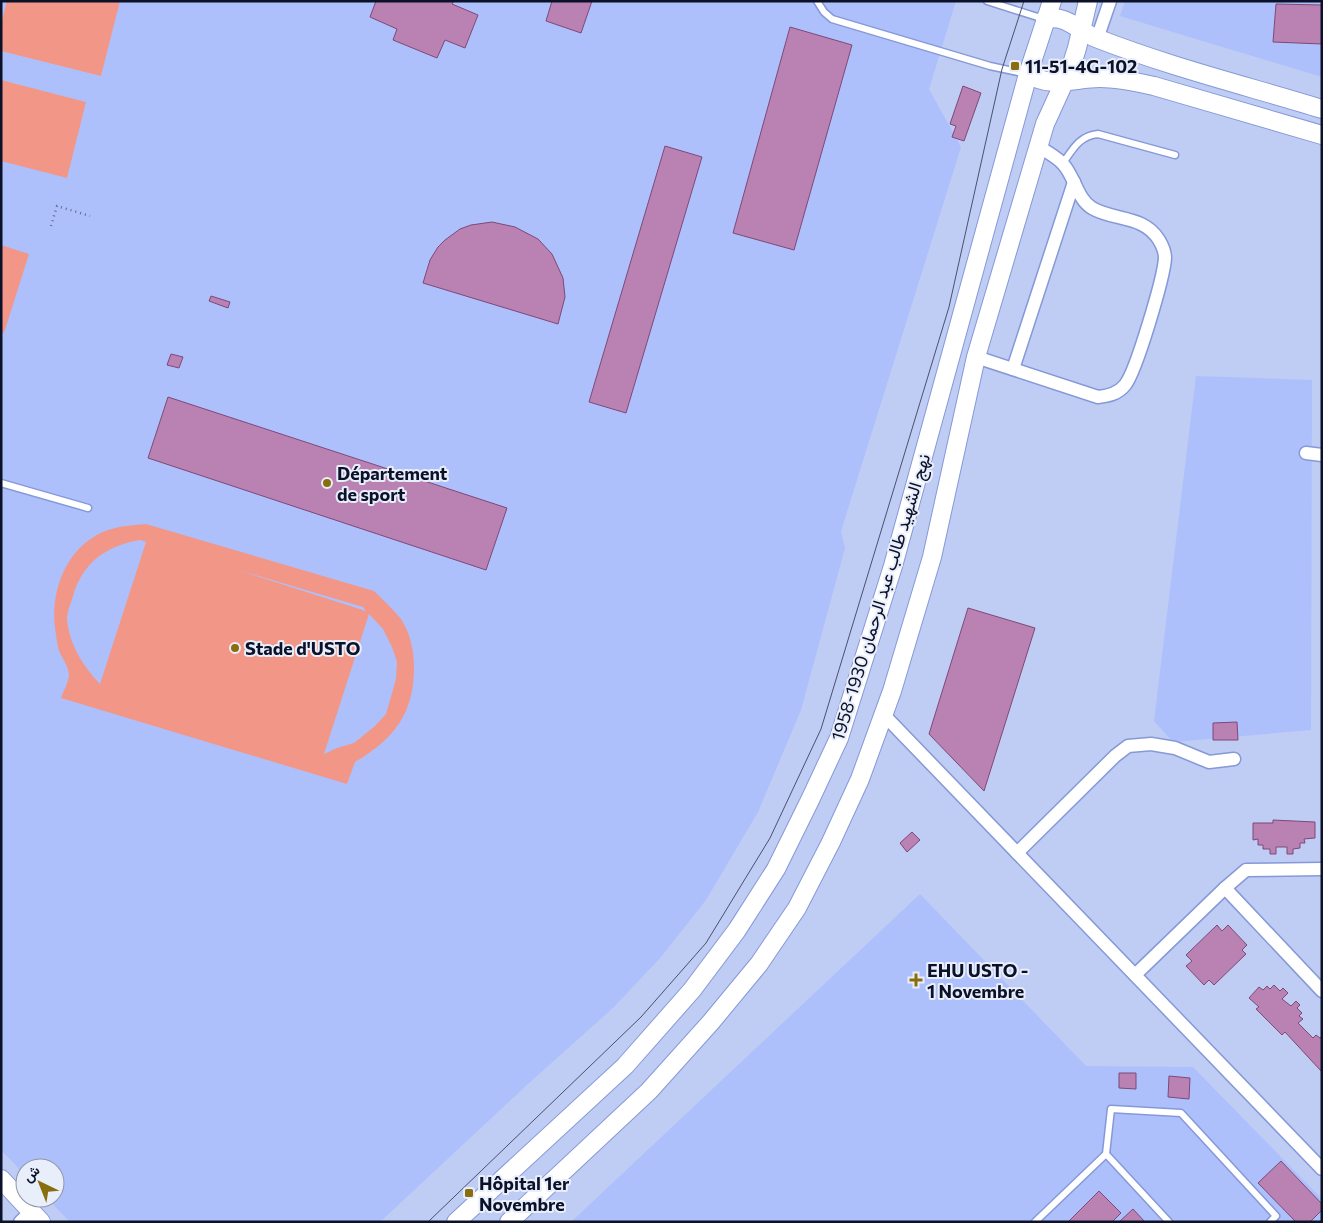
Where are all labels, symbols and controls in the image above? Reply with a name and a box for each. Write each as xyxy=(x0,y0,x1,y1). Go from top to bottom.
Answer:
place label: 11-51-4G-102 xyxy=(1025,55,1137,77)
marker: 11-51-4G-102 xyxy=(1009,60,1021,72)
street label: نهج الشهيد طالب عبد الرحمان 1930-1958 xyxy=(826,451,936,744)
place label: Département de sport xyxy=(337,462,448,505)
marker: Département de sport xyxy=(321,477,333,489)
place label: Stade d'USTO xyxy=(245,637,360,659)
marker: Stade d'USTO xyxy=(229,642,241,654)
place label: EHU USTO - 1 Novembre xyxy=(927,959,1028,1002)
marker: EHU USTO - 1 Novembre xyxy=(909,973,923,987)
north arrow xyxy=(15,1158,65,1208)
text: ش xyxy=(19,1161,44,1186)
place label: Hôpital 1er Novembre xyxy=(479,1172,570,1215)
marker: Hôpital 1er Novembre xyxy=(463,1187,475,1199)

